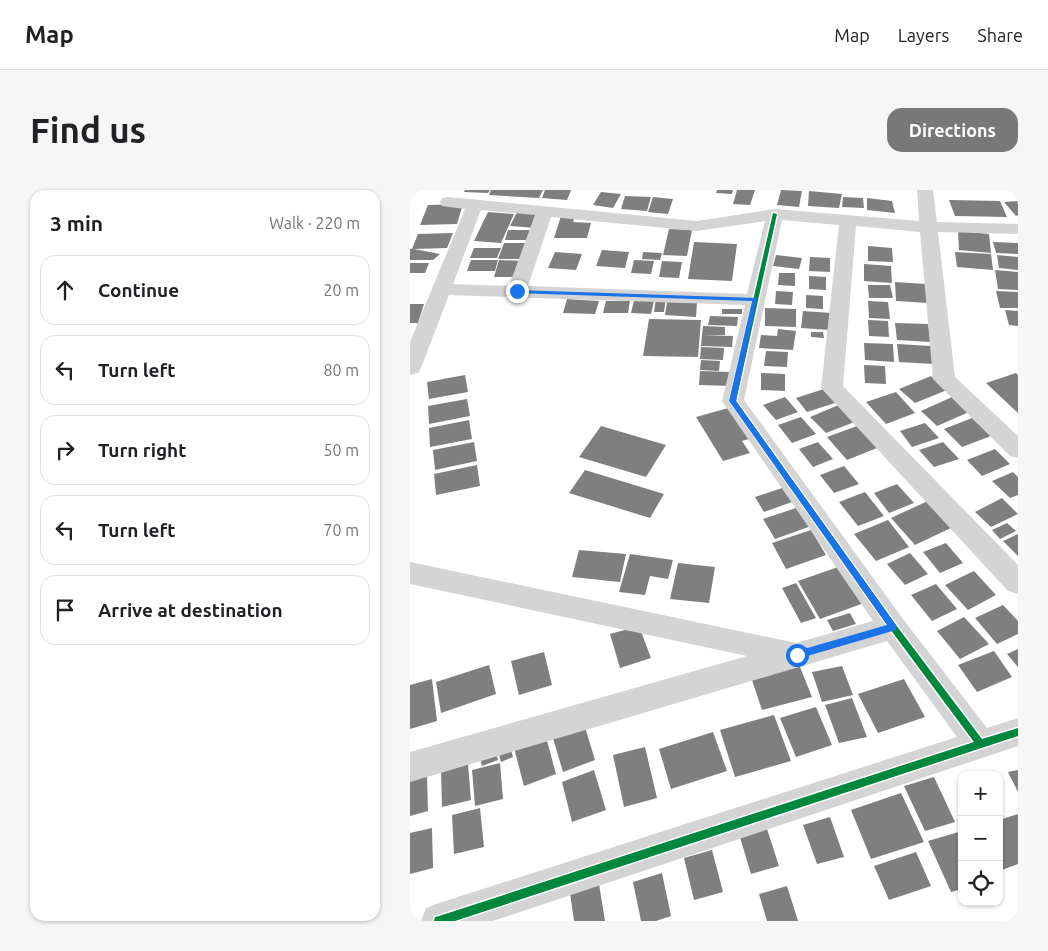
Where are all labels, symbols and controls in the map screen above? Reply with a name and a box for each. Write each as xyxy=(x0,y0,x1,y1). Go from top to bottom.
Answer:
text: Map xyxy=(25,21,74,48)
text: Map xyxy=(834,25,870,45)
text: Layers xyxy=(898,25,949,45)
text: Share xyxy=(977,25,1023,45)
button: Directions xyxy=(887,108,1018,152)
text: Find us xyxy=(30,110,146,150)
text: 3 min xyxy=(50,211,103,235)
text: Walk · 220 m xyxy=(269,214,360,232)
icon: ahead xyxy=(51,276,79,304)
text: Continue xyxy=(98,279,179,301)
route end xyxy=(506,280,529,303)
text: 20 m xyxy=(323,281,359,299)
icon: left xyxy=(51,356,79,384)
text: Turn left xyxy=(98,359,176,381)
text: 80 m xyxy=(323,361,359,379)
icon: right xyxy=(51,436,79,464)
text: Turn right xyxy=(98,439,186,461)
text: 50 m xyxy=(323,441,359,459)
icon: left xyxy=(51,516,79,544)
text: Turn left xyxy=(98,519,176,541)
text: 70 m xyxy=(323,521,359,539)
icon: arrive xyxy=(51,596,79,624)
text: Arrive at destination xyxy=(98,599,283,621)
route start xyxy=(786,644,809,667)
map controls xyxy=(958,771,1003,906)
button: + xyxy=(958,771,1003,816)
button: − xyxy=(958,816,1003,861)
button: locate xyxy=(958,861,1003,906)

